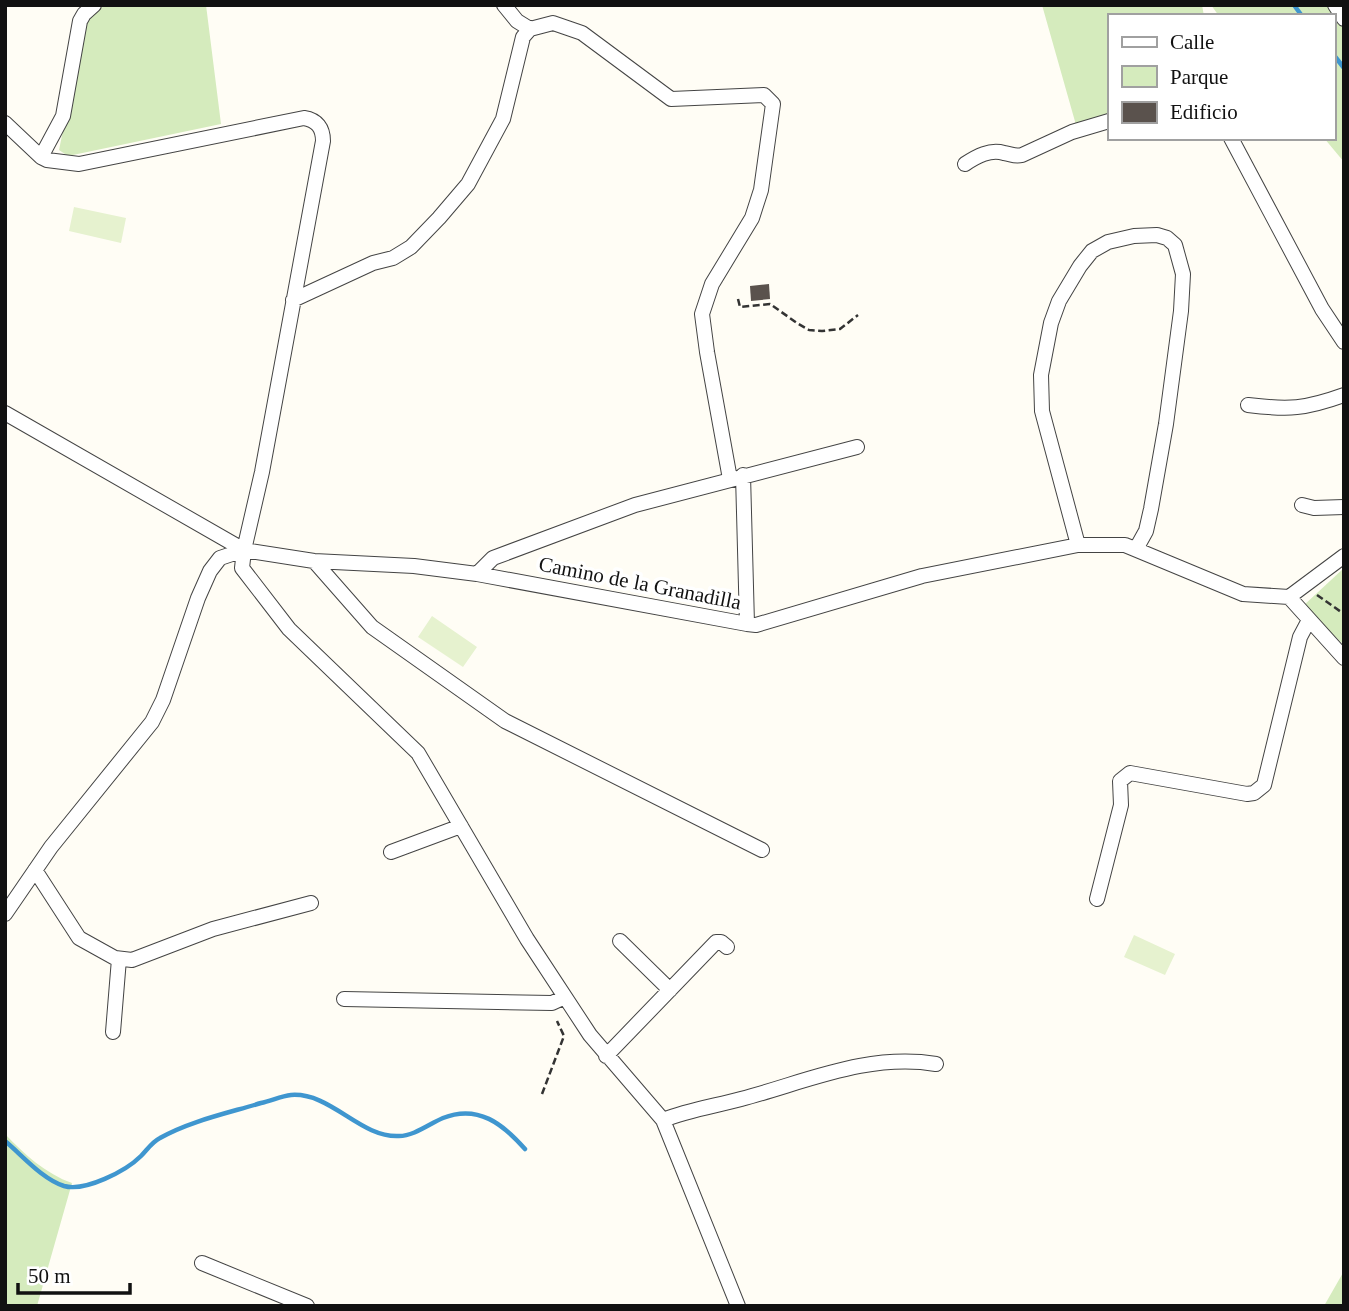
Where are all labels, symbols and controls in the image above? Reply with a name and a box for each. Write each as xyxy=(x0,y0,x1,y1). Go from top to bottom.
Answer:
legend xyxy=(1108,14,1335,140)
text: Calle xyxy=(1170,30,1214,54)
text: Parque xyxy=(1170,65,1228,89)
text: Edificio xyxy=(1170,100,1238,124)
street label: Camino de la Granadilla xyxy=(537,552,744,615)
scale bar xyxy=(18,1252,130,1296)
text: 50 m xyxy=(28,1264,71,1288)

